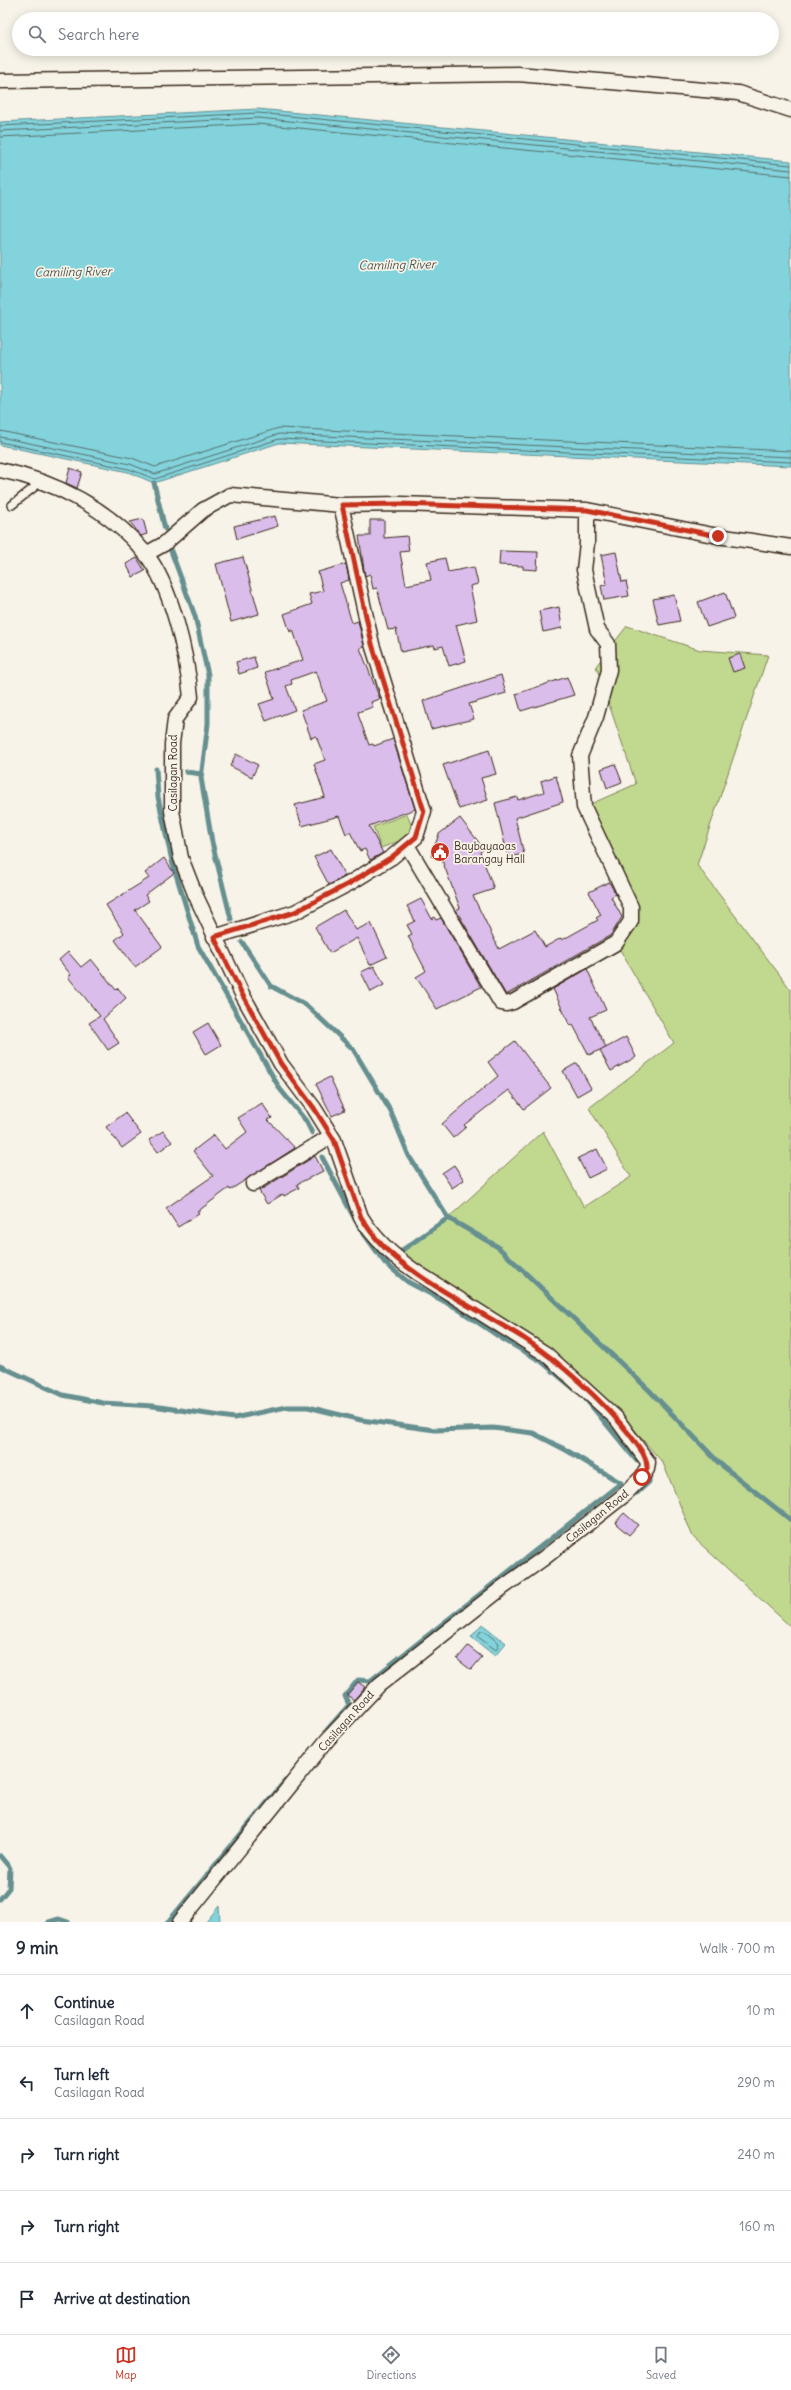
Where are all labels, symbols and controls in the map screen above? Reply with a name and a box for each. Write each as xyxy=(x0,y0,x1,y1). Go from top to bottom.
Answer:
search box xyxy=(12,12,779,56)
icon: search xyxy=(26,23,48,45)
text: Search here xyxy=(58,25,139,44)
water label: Camiling River xyxy=(358,256,438,273)
water label: Camiling River xyxy=(34,263,114,280)
route end xyxy=(709,527,727,545)
street label: Casilagan Road xyxy=(166,734,180,811)
place label: Baybayaoas Barangay Hall xyxy=(454,839,525,866)
public building icon: Baybayaoas Barangay Hall xyxy=(429,841,451,863)
route start xyxy=(633,1468,651,1486)
street label: Casilagan Road xyxy=(563,1486,632,1546)
street label: Casilagan Road xyxy=(315,1687,377,1754)
text: 9 min xyxy=(16,1937,58,1959)
text: Walk · 700 m xyxy=(700,1940,775,1957)
text: Continue xyxy=(54,1993,115,2012)
icon: ahead xyxy=(16,2000,38,2022)
text: 10 m xyxy=(747,2002,775,2019)
text: Casilagan Road xyxy=(54,2012,145,2029)
text: Turn left xyxy=(54,2065,109,2084)
icon: left xyxy=(16,2072,38,2094)
text: 290 m xyxy=(737,2074,775,2091)
text: Casilagan Road xyxy=(54,2084,145,2101)
icon: right xyxy=(16,2144,38,2166)
text: Turn right xyxy=(54,2145,119,2164)
text: 240 m xyxy=(738,2146,775,2163)
icon: right xyxy=(16,2216,38,2238)
text: Turn right xyxy=(54,2217,119,2236)
text: 160 m xyxy=(739,2218,775,2235)
icon: arrive xyxy=(16,2288,38,2310)
text: Arrive at destination xyxy=(54,2289,190,2308)
tab: Map xyxy=(115,2344,137,2382)
tab: Directions xyxy=(367,2344,416,2382)
tab: Saved xyxy=(646,2344,676,2382)

